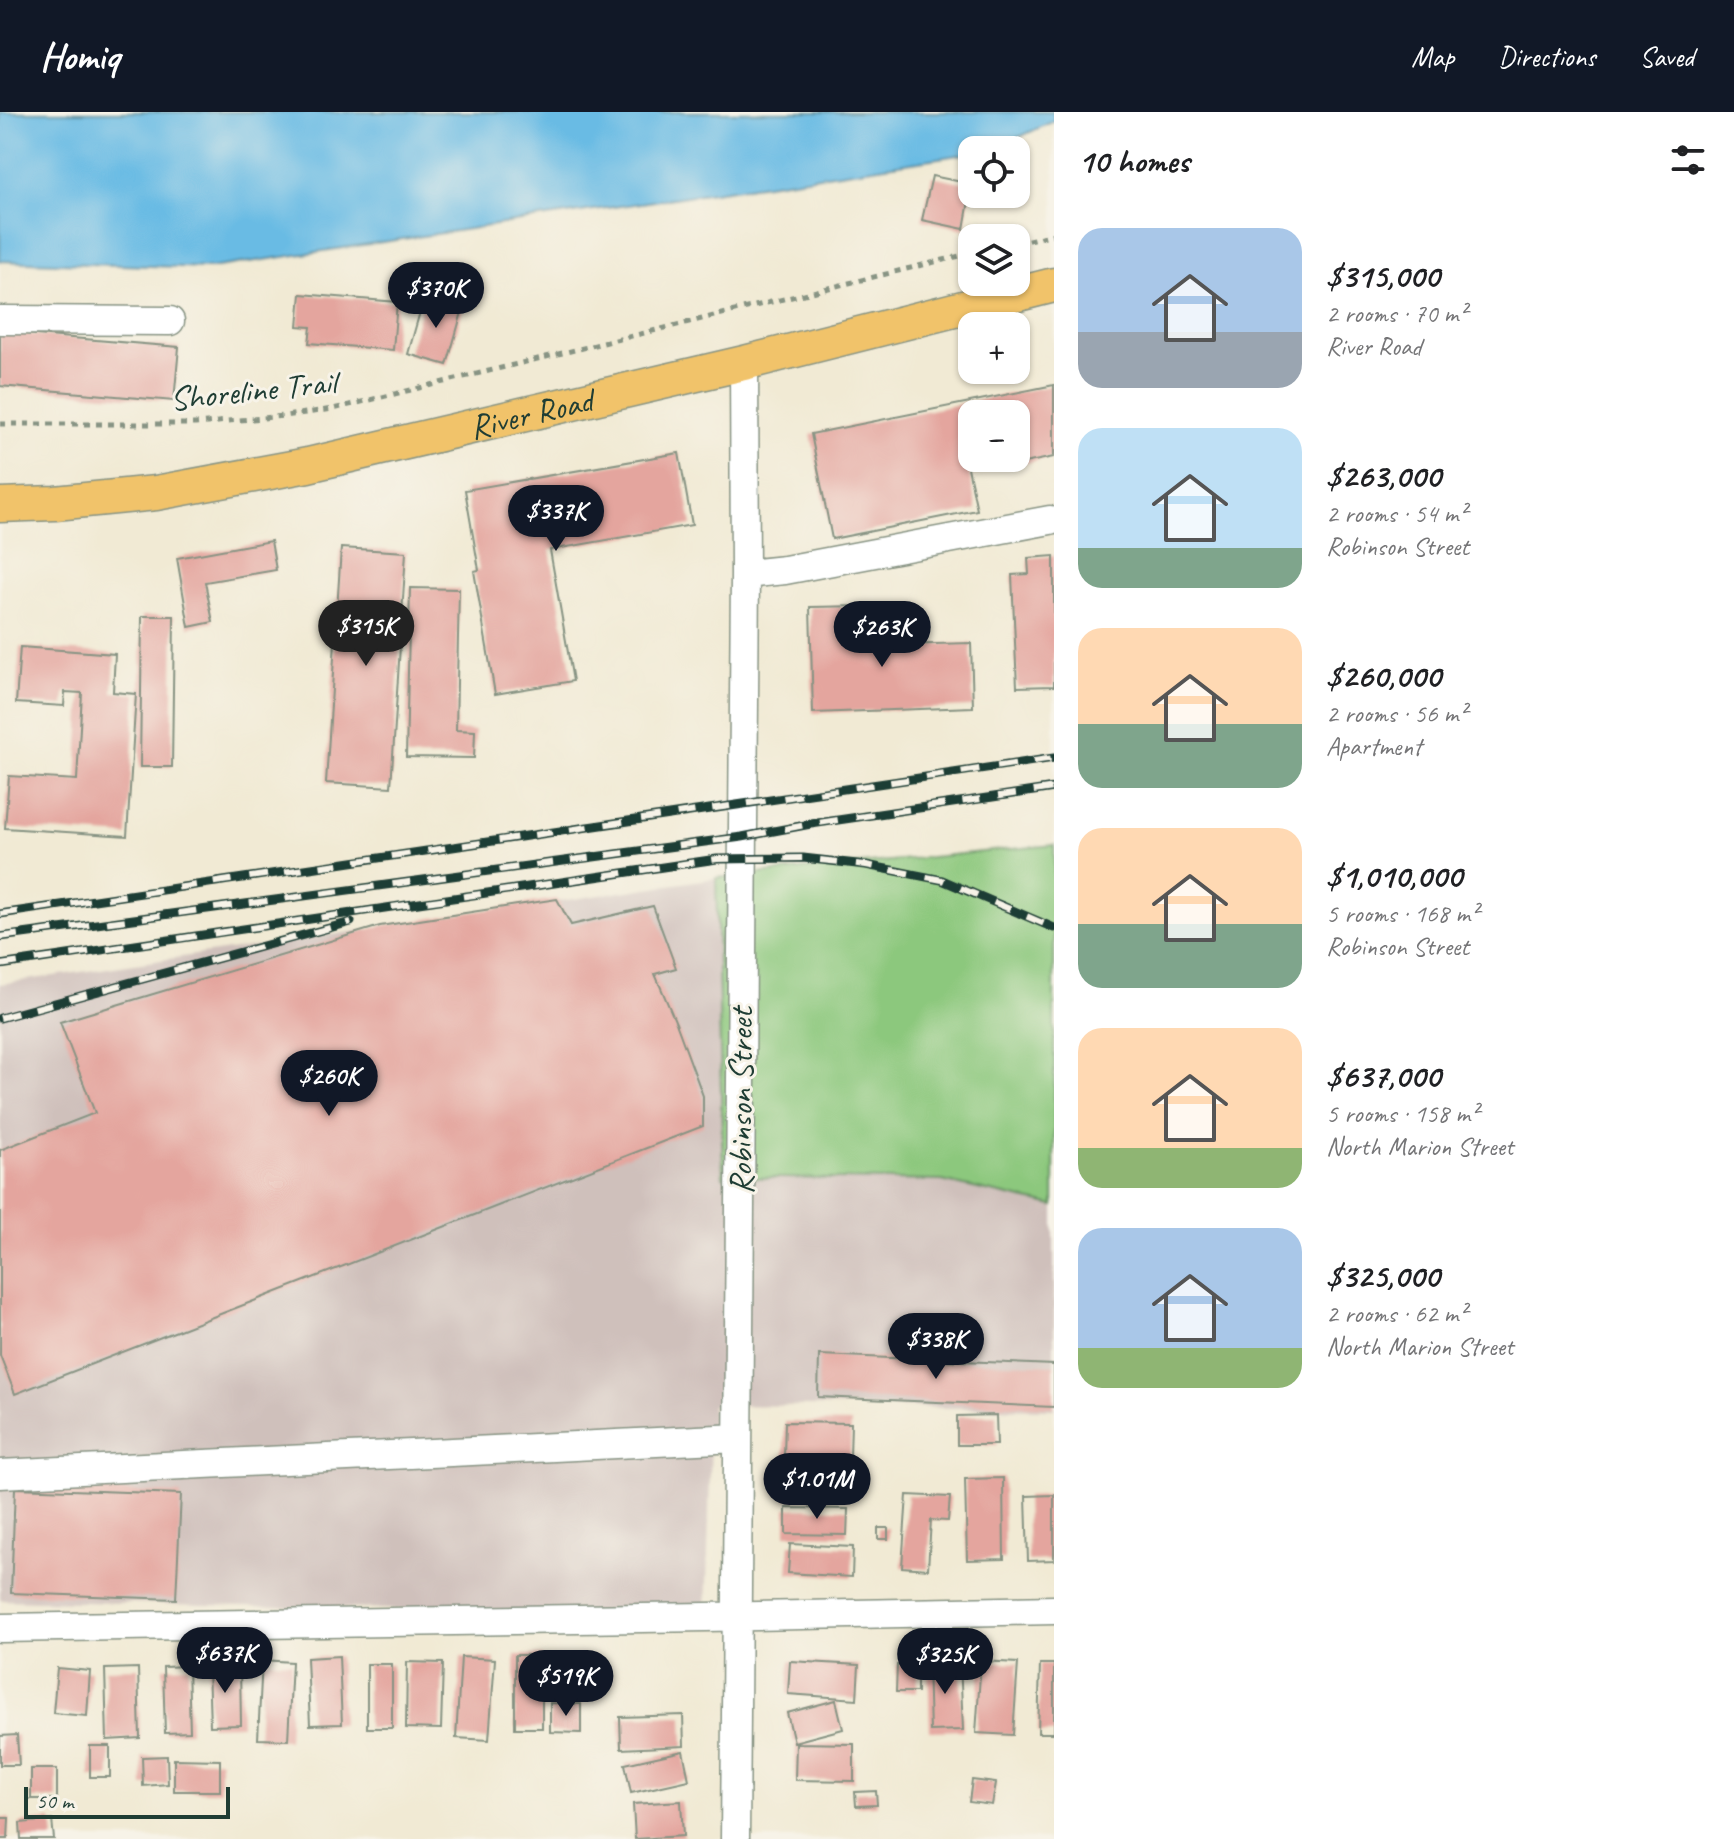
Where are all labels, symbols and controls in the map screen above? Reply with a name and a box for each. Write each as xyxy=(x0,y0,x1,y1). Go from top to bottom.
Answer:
text: Homiq xyxy=(40,33,119,80)
text: Map xyxy=(1411,39,1454,74)
text: Directions xyxy=(1498,39,1596,74)
text: Saved xyxy=(1640,39,1694,74)
map controls xyxy=(958,136,1030,472)
button: locate xyxy=(958,136,1030,208)
icon: filters xyxy=(1666,138,1710,182)
text: 10 homes xyxy=(1078,139,1189,182)
button: layers xyxy=(958,224,1030,296)
text: $315,000 xyxy=(1326,254,1439,297)
icon: home xyxy=(1142,260,1238,356)
pin: $370K xyxy=(380,262,492,330)
text: $370K xyxy=(406,271,466,304)
text: 2 rooms · 70 m² xyxy=(1326,297,1467,330)
button: + xyxy=(958,312,1030,384)
text: River Road xyxy=(1326,330,1422,363)
street label: Shoreline Trail xyxy=(168,359,344,420)
street label: River Road xyxy=(465,377,601,448)
button: − xyxy=(958,400,1030,472)
text: $263,000 xyxy=(1326,454,1441,497)
icon: home xyxy=(1142,460,1238,556)
pin: $337K xyxy=(500,485,612,553)
text: $337K xyxy=(526,494,586,527)
text: 2 rooms · 54 m² xyxy=(1326,497,1467,530)
text: Robinson Street xyxy=(1326,530,1469,563)
pin: $315K xyxy=(310,600,422,668)
pin: $263K xyxy=(826,601,938,669)
text: $315K xyxy=(336,609,396,642)
text: $263K xyxy=(852,610,912,643)
text: $260,000 xyxy=(1326,654,1441,697)
icon: home xyxy=(1142,660,1238,756)
text: 2 rooms · 56 m² xyxy=(1326,697,1467,730)
text: Apartment xyxy=(1326,730,1422,763)
text: $1,010,000 xyxy=(1326,854,1462,897)
icon: home xyxy=(1142,860,1238,956)
text: 5 rooms · 168 m² xyxy=(1326,897,1478,930)
text: Robinson Street xyxy=(1326,930,1469,963)
street label: Robinson Street xyxy=(719,1004,762,1194)
pin: $260K xyxy=(273,1050,385,1118)
text: $637,000 xyxy=(1326,1054,1440,1097)
text: $260K xyxy=(299,1059,359,1092)
icon: home xyxy=(1142,1060,1238,1156)
text: 5 rooms · 158 m² xyxy=(1326,1097,1478,1130)
text: North Marion Street xyxy=(1326,1130,1513,1163)
text: $325,000 xyxy=(1326,1254,1439,1297)
icon: home xyxy=(1142,1260,1238,1356)
text: 2 rooms · 62 m² xyxy=(1326,1297,1467,1330)
pin: $338K xyxy=(880,1313,992,1381)
text: $338K xyxy=(906,1322,966,1355)
text: North Marion Street xyxy=(1326,1330,1513,1363)
pin: $1.01M xyxy=(752,1453,882,1521)
text: $1.01M xyxy=(782,1462,852,1495)
pin: $637K xyxy=(169,1627,281,1695)
pin: $325K xyxy=(889,1628,1001,1696)
text: $637K xyxy=(195,1636,255,1669)
text: $325K xyxy=(915,1637,975,1670)
pin: $519K xyxy=(510,1650,622,1718)
text: $519K xyxy=(536,1659,596,1692)
scale bar xyxy=(24,1783,230,1819)
text: 50 m xyxy=(36,1787,73,1815)

